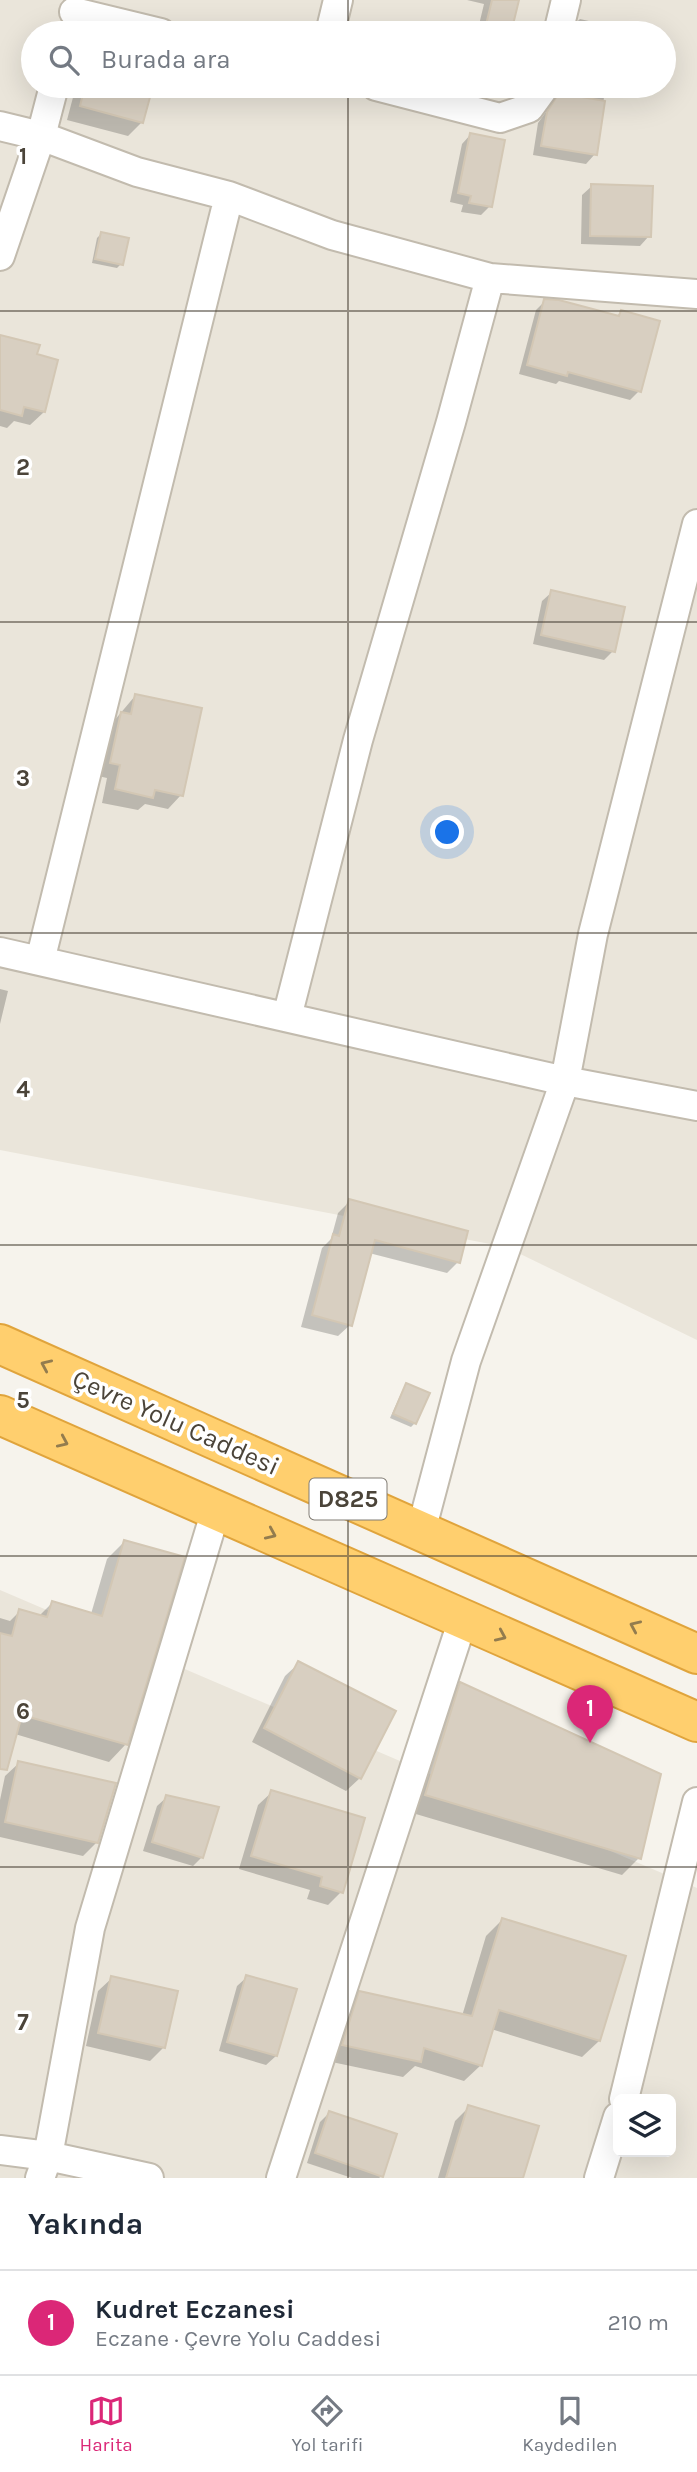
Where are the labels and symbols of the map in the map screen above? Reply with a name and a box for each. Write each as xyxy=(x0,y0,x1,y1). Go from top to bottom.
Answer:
text: 1 xyxy=(19,143,27,170)
text: 2 xyxy=(16,454,30,481)
text: 3 xyxy=(16,765,30,792)
your location xyxy=(430,815,464,849)
text: 4 xyxy=(16,1076,30,1103)
one-way arrow xyxy=(41,1359,53,1373)
street label: Çevre Yolu Caddesi xyxy=(68,1363,284,1482)
text: 5 xyxy=(16,1387,30,1414)
one-way arrow xyxy=(55,1434,68,1448)
road number: D825 xyxy=(310,1478,386,1520)
one-way arrow xyxy=(264,1526,276,1540)
one-way arrow xyxy=(629,1620,642,1634)
one-way arrow xyxy=(494,1628,507,1642)
pin: 1 xyxy=(567,1685,613,1743)
text: 6 xyxy=(16,1698,30,1725)
text: 7 xyxy=(17,2009,29,2036)

